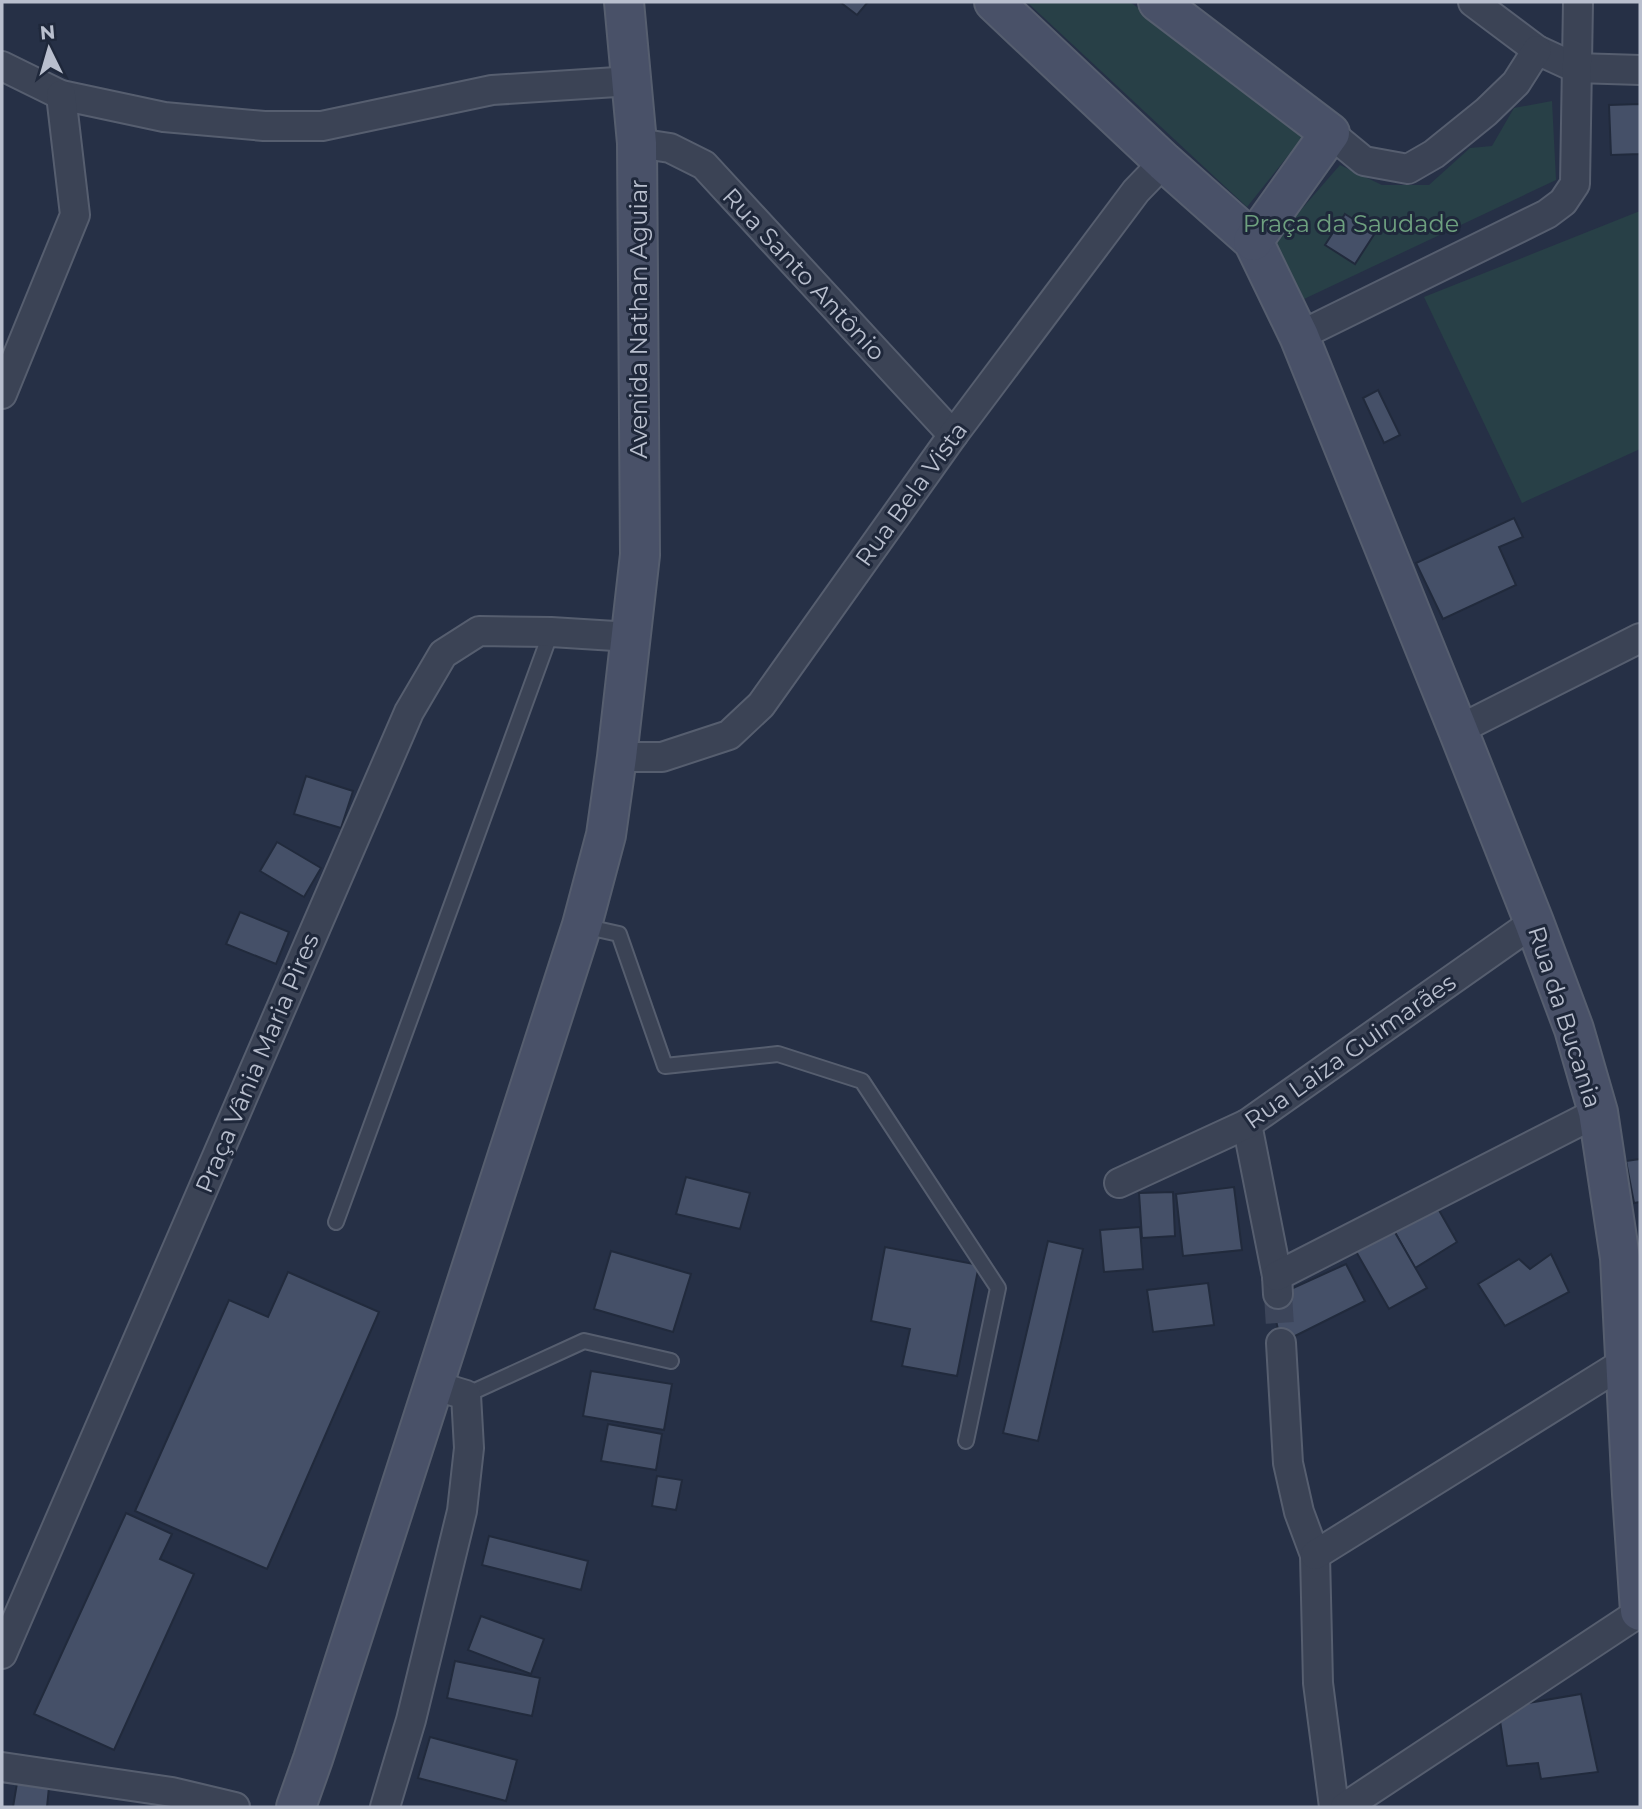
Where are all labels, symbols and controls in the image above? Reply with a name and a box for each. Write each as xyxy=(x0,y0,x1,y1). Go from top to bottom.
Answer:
north arrow xyxy=(14,14,84,84)
text: N xyxy=(39,20,56,45)
street label: Avenida Nathan Aguiar xyxy=(624,179,653,459)
street label: Rua Santo Antônio xyxy=(717,182,891,366)
park label: Praça da Saudade xyxy=(1243,209,1459,238)
street label: Rua Bela Vista xyxy=(849,416,973,572)
street label: Rua da Bucania xyxy=(1522,922,1608,1112)
street label: Praça Vânia Maria Pires xyxy=(189,929,325,1197)
street label: Rua Laiza Guimarães xyxy=(1239,967,1461,1135)

